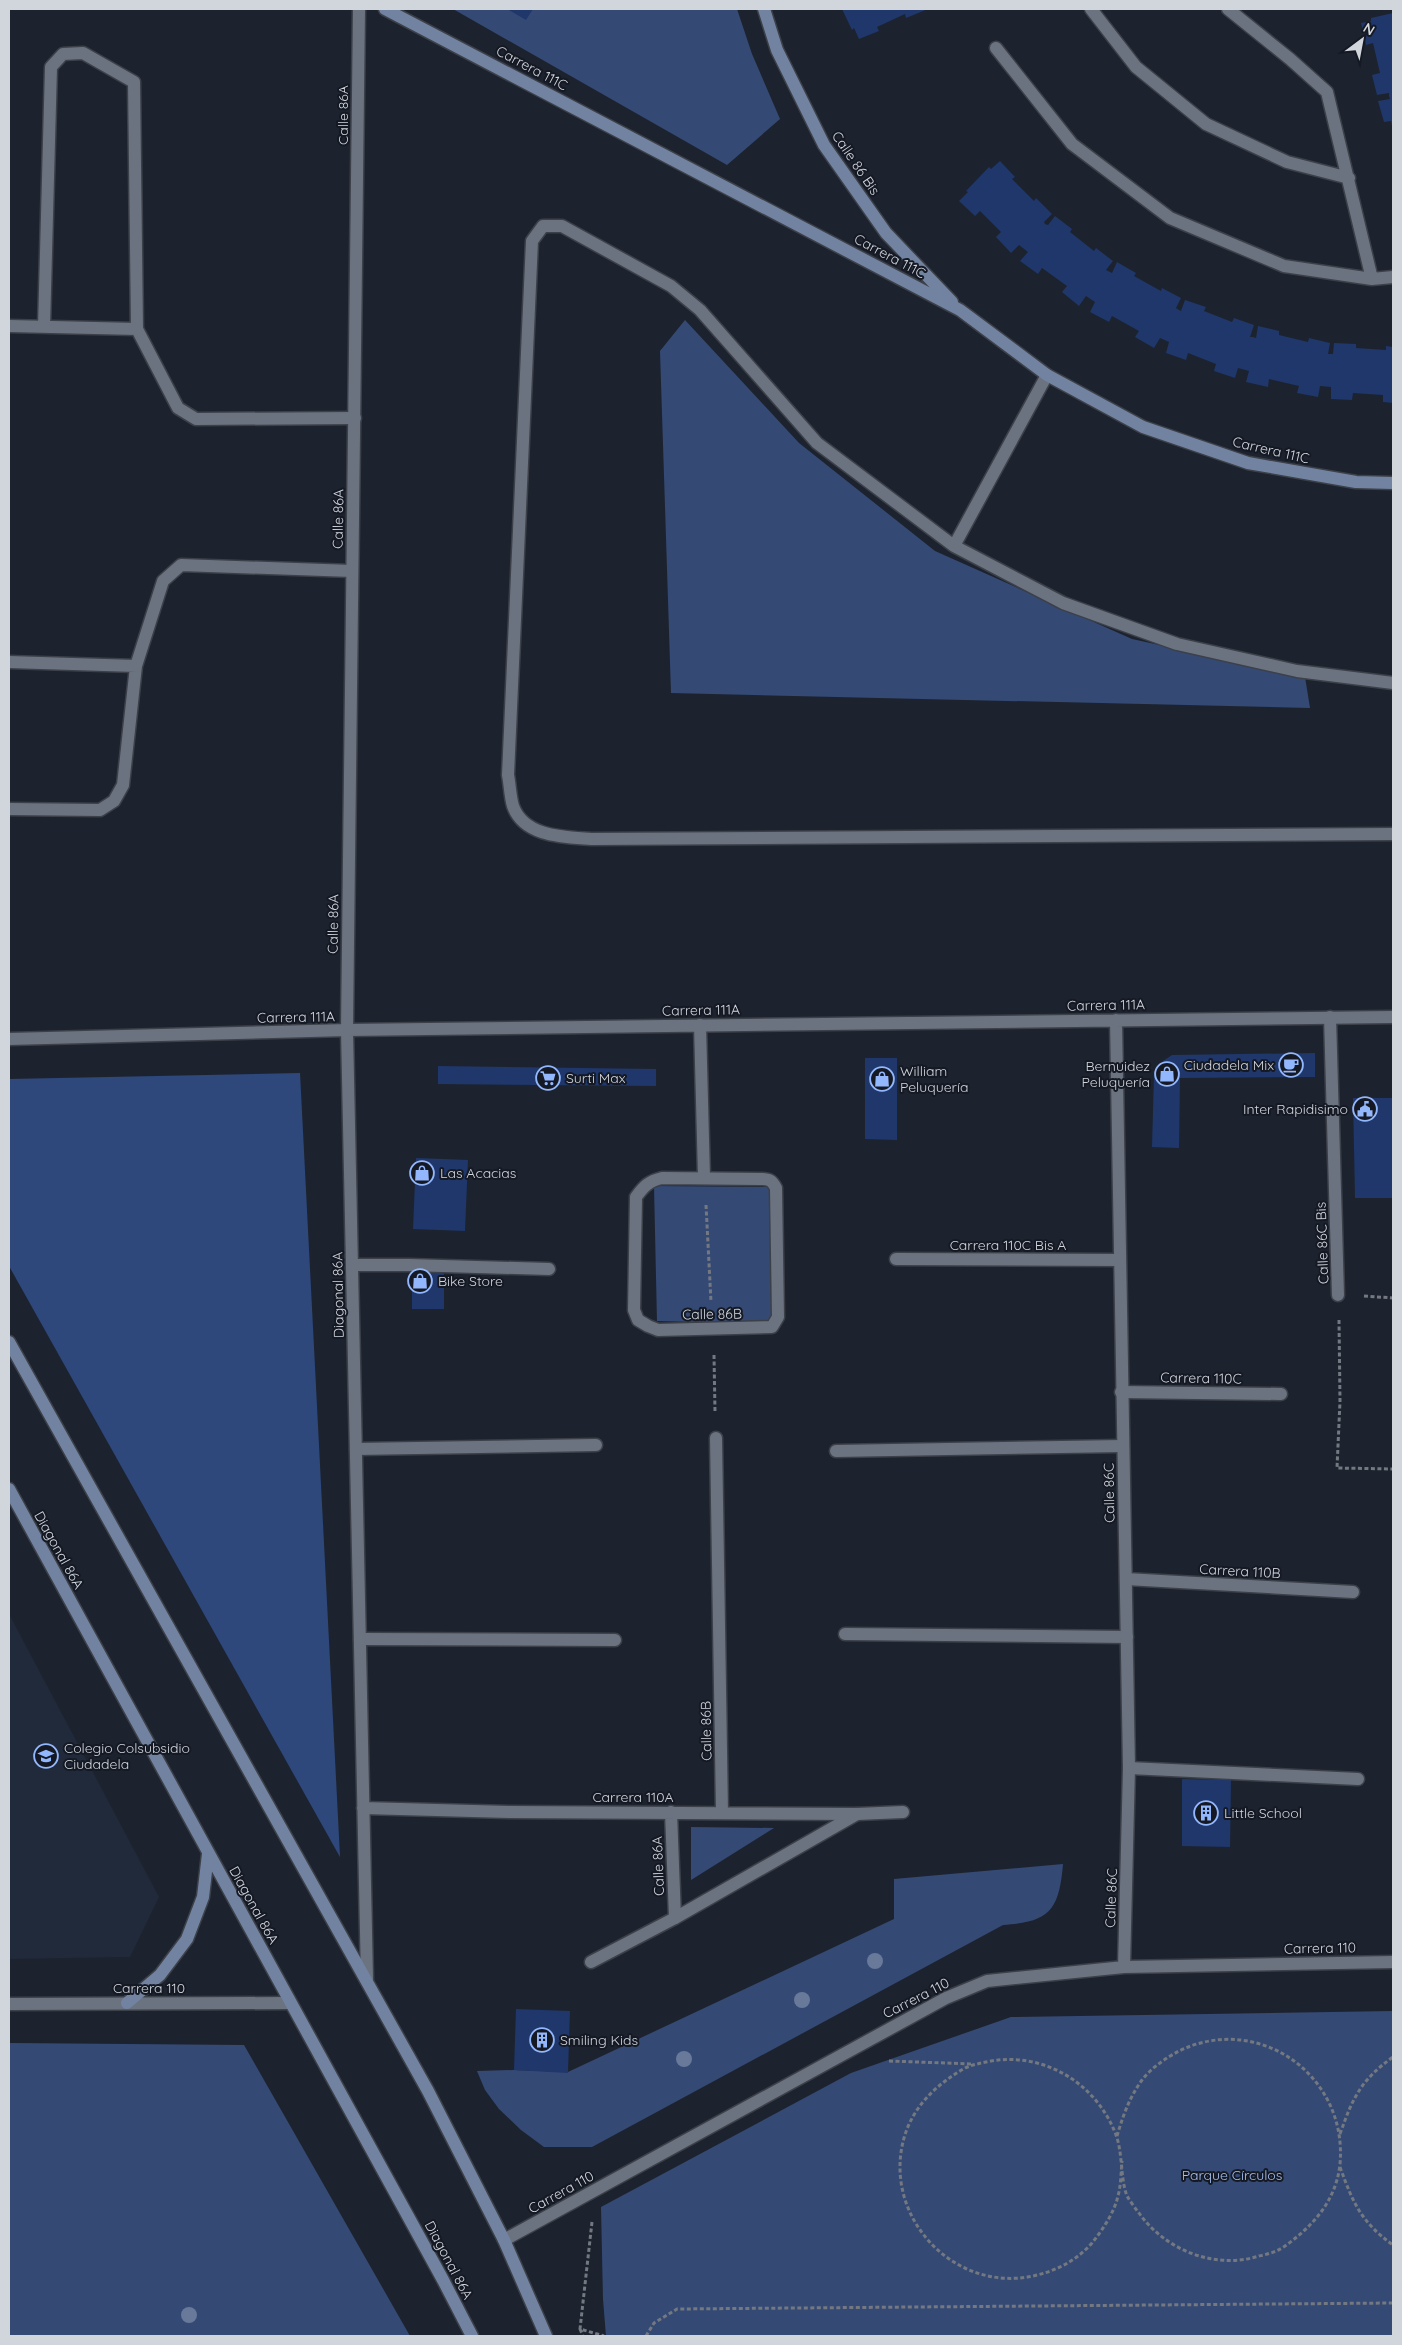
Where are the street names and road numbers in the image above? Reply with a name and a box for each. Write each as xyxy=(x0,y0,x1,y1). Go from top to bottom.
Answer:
street label: Carrera 111C xyxy=(493,42,571,94)
street label: Calle 86A xyxy=(334,85,352,145)
street label: Calle 86 Bis xyxy=(828,128,884,198)
street label: Carrera 111C xyxy=(851,230,929,282)
street label: Carrera 111C xyxy=(1231,432,1311,468)
street label: Calle 86A xyxy=(328,489,348,549)
street label: Calle 86A xyxy=(323,894,343,954)
street label: Carrera 111A xyxy=(1067,995,1145,1015)
street label: Carrera 111A xyxy=(662,1000,740,1020)
street label: Carrera 111A xyxy=(257,1007,335,1027)
street label: Calle 86C Bis xyxy=(1312,1202,1332,1284)
street label: Carrera 110C Bis A xyxy=(950,1236,1066,1254)
street label: Diagonal 86A xyxy=(328,1252,348,1338)
street label: Calle 86B xyxy=(682,1304,742,1324)
street label: Carrera 110C xyxy=(1160,1368,1242,1388)
street label: Calle 86C xyxy=(1099,1463,1119,1523)
street label: Diagonal 86A xyxy=(30,1508,88,1592)
street label: Carrera 110B xyxy=(1199,1560,1281,1582)
street label: Calle 86B xyxy=(696,1701,716,1761)
street label: Carrera 110A xyxy=(592,1788,674,1806)
street label: Calle 86A xyxy=(648,1836,668,1896)
street label: Diagonal 86A xyxy=(225,1863,283,1947)
street label: Calle 86C xyxy=(1101,1868,1121,1928)
street label: Carrera 110 xyxy=(1284,1938,1356,1958)
street label: Carrera 110 xyxy=(880,1974,952,2022)
street label: Carrera 110 xyxy=(113,1979,185,1997)
street label: Carrera 110 xyxy=(525,2167,597,2217)
street label: Diagonal 86A xyxy=(421,2218,477,2302)

